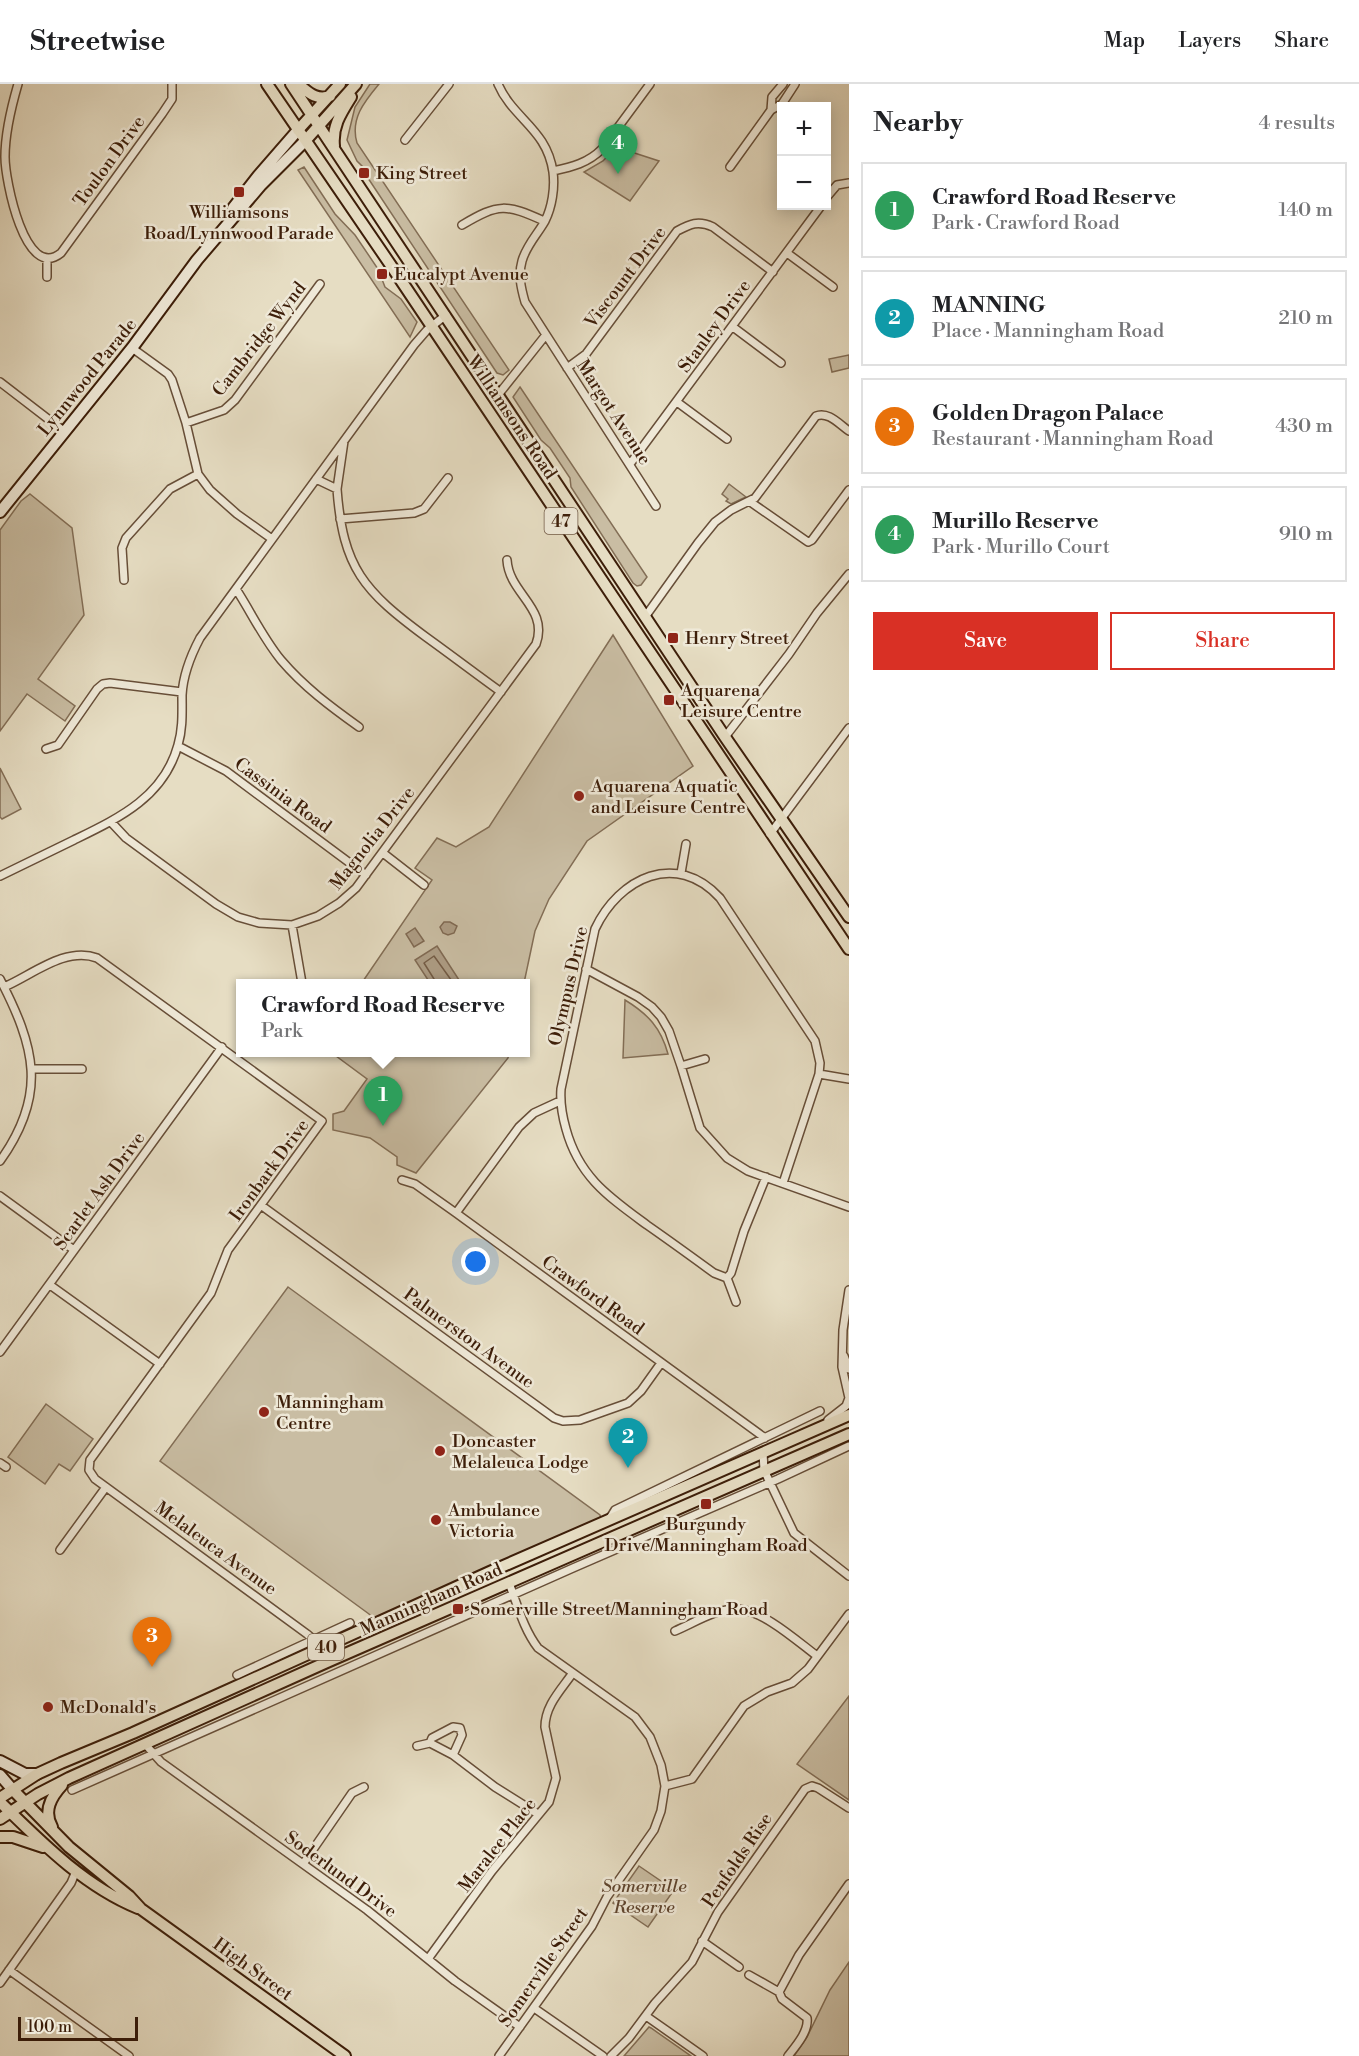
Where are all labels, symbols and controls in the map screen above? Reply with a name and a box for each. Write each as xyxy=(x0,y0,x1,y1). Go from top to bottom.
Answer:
text: Streetwise xyxy=(30,24,165,59)
text: Map xyxy=(1104,28,1145,54)
text: Layers xyxy=(1178,28,1241,54)
text: Share xyxy=(1274,28,1329,54)
map controls xyxy=(777,102,831,210)
button: + xyxy=(777,102,831,156)
text: Nearby xyxy=(873,107,963,139)
street label: Toulon Drive xyxy=(69,111,150,211)
text: 4 results xyxy=(1258,111,1335,136)
pin: 4 xyxy=(598,124,638,174)
button: − xyxy=(777,156,831,210)
place label: King Street xyxy=(376,162,468,185)
marker: King Street xyxy=(357,166,371,180)
text: Crawford Road Reserve xyxy=(932,184,1176,211)
marker: Williamsons Road/Lynnwood Parade xyxy=(232,185,246,199)
text: 1 xyxy=(890,198,899,223)
text: 140 m xyxy=(1278,198,1333,223)
place label: Williamsons Road/Lynnwood Parade xyxy=(144,201,334,245)
text: Park · Crawford Road xyxy=(932,211,1120,236)
street label: Viscount Drive xyxy=(579,222,671,334)
place label: Eucalypt Avenue xyxy=(394,263,529,286)
marker: Eucalypt Avenue xyxy=(375,267,389,281)
street label: Stanley Drive xyxy=(673,275,756,377)
street label: Cambridge Wynd xyxy=(207,277,312,401)
text: MANNING xyxy=(932,292,1046,319)
text: 2 xyxy=(888,306,901,331)
text: 210 m xyxy=(1278,306,1333,331)
street label: Lynnwood Parade xyxy=(33,314,142,441)
text: Place · Manningham Road xyxy=(932,319,1164,344)
street label: Williamsons Road xyxy=(461,350,562,485)
street label: Margot Avenue xyxy=(571,355,656,469)
text: Golden Dragon Palace xyxy=(932,400,1164,427)
text: 3 xyxy=(888,414,901,439)
text: 430 m xyxy=(1275,414,1333,439)
text: Restaurant · Manningham Road xyxy=(932,427,1213,452)
road number: 47 xyxy=(544,508,578,534)
text: Murillo Reserve xyxy=(932,508,1099,535)
text: 4 xyxy=(888,522,901,547)
text: 910 m xyxy=(1279,522,1333,547)
text: Park · Murillo Court xyxy=(932,535,1110,560)
button: Save xyxy=(873,612,1098,670)
button: Share xyxy=(1110,612,1335,670)
place label: Henry Street xyxy=(685,627,790,650)
marker: Henry Street xyxy=(666,631,680,645)
place label: Aquarena Leisure Centre xyxy=(680,679,802,723)
marker: Aquarena Leisure Centre xyxy=(662,693,676,707)
street label: Cassinia Road xyxy=(230,752,336,839)
place label: Aquarena Aquatic and Leisure Centre xyxy=(590,775,746,819)
street label: Magnolia Drive xyxy=(325,782,420,895)
marker: Aquarena Aquatic and Leisure Centre xyxy=(572,789,586,803)
street label: Olympus Drive xyxy=(544,924,593,1048)
popup xyxy=(236,979,530,1057)
text: Crawford Road Reserve xyxy=(261,992,505,1019)
text: Park xyxy=(261,1019,303,1044)
pin: 1 xyxy=(364,1076,403,1126)
street label: Ironbark Drive xyxy=(225,1115,314,1226)
street label: Scarlet Ash Drive xyxy=(49,1127,150,1255)
your location xyxy=(461,1247,490,1276)
street label: Crawford Road xyxy=(537,1251,649,1341)
street label: Palmerston Avenue xyxy=(399,1283,539,1394)
place label: Manningham Centre xyxy=(276,1391,384,1435)
marker: Manningham Centre xyxy=(257,1405,271,1419)
pin: 2 xyxy=(608,1418,648,1468)
place label: Doncaster Melaleuca Lodge xyxy=(452,1430,588,1474)
marker: Doncaster Melaleuca Lodge xyxy=(433,1444,447,1458)
street label: Melaleuca Avenue xyxy=(150,1496,281,1600)
marker: Burgundy Drive/Manningham Road xyxy=(699,1497,713,1511)
place label: Ambulance Victoria xyxy=(447,1499,540,1543)
marker: Ambulance Victoria xyxy=(429,1513,443,1527)
place label: Burgundy Drive/Manningham Road xyxy=(605,1513,808,1557)
street label: Manningham Road xyxy=(356,1557,507,1641)
place label: Somerville Street/Manningham Road xyxy=(470,1598,769,1621)
marker: Somerville Street/Manningham Road xyxy=(451,1602,465,1616)
pin: 3 xyxy=(132,1618,172,1667)
road number: 40 xyxy=(308,1634,344,1660)
place label: McDonald's xyxy=(60,1696,157,1719)
marker: McDonald's xyxy=(41,1700,55,1714)
street label: Maralee Place xyxy=(453,1793,542,1897)
street label: Penfolds Rise xyxy=(697,1808,778,1912)
street label: Soderlund Drive xyxy=(280,1826,401,1923)
park label: Somerville Reserve xyxy=(601,1875,687,1919)
street label: Somerville Street xyxy=(494,1902,594,2032)
street label: High Street xyxy=(208,1933,298,2006)
scale bar xyxy=(18,2014,138,2042)
text: 100 m xyxy=(27,2017,72,2037)

